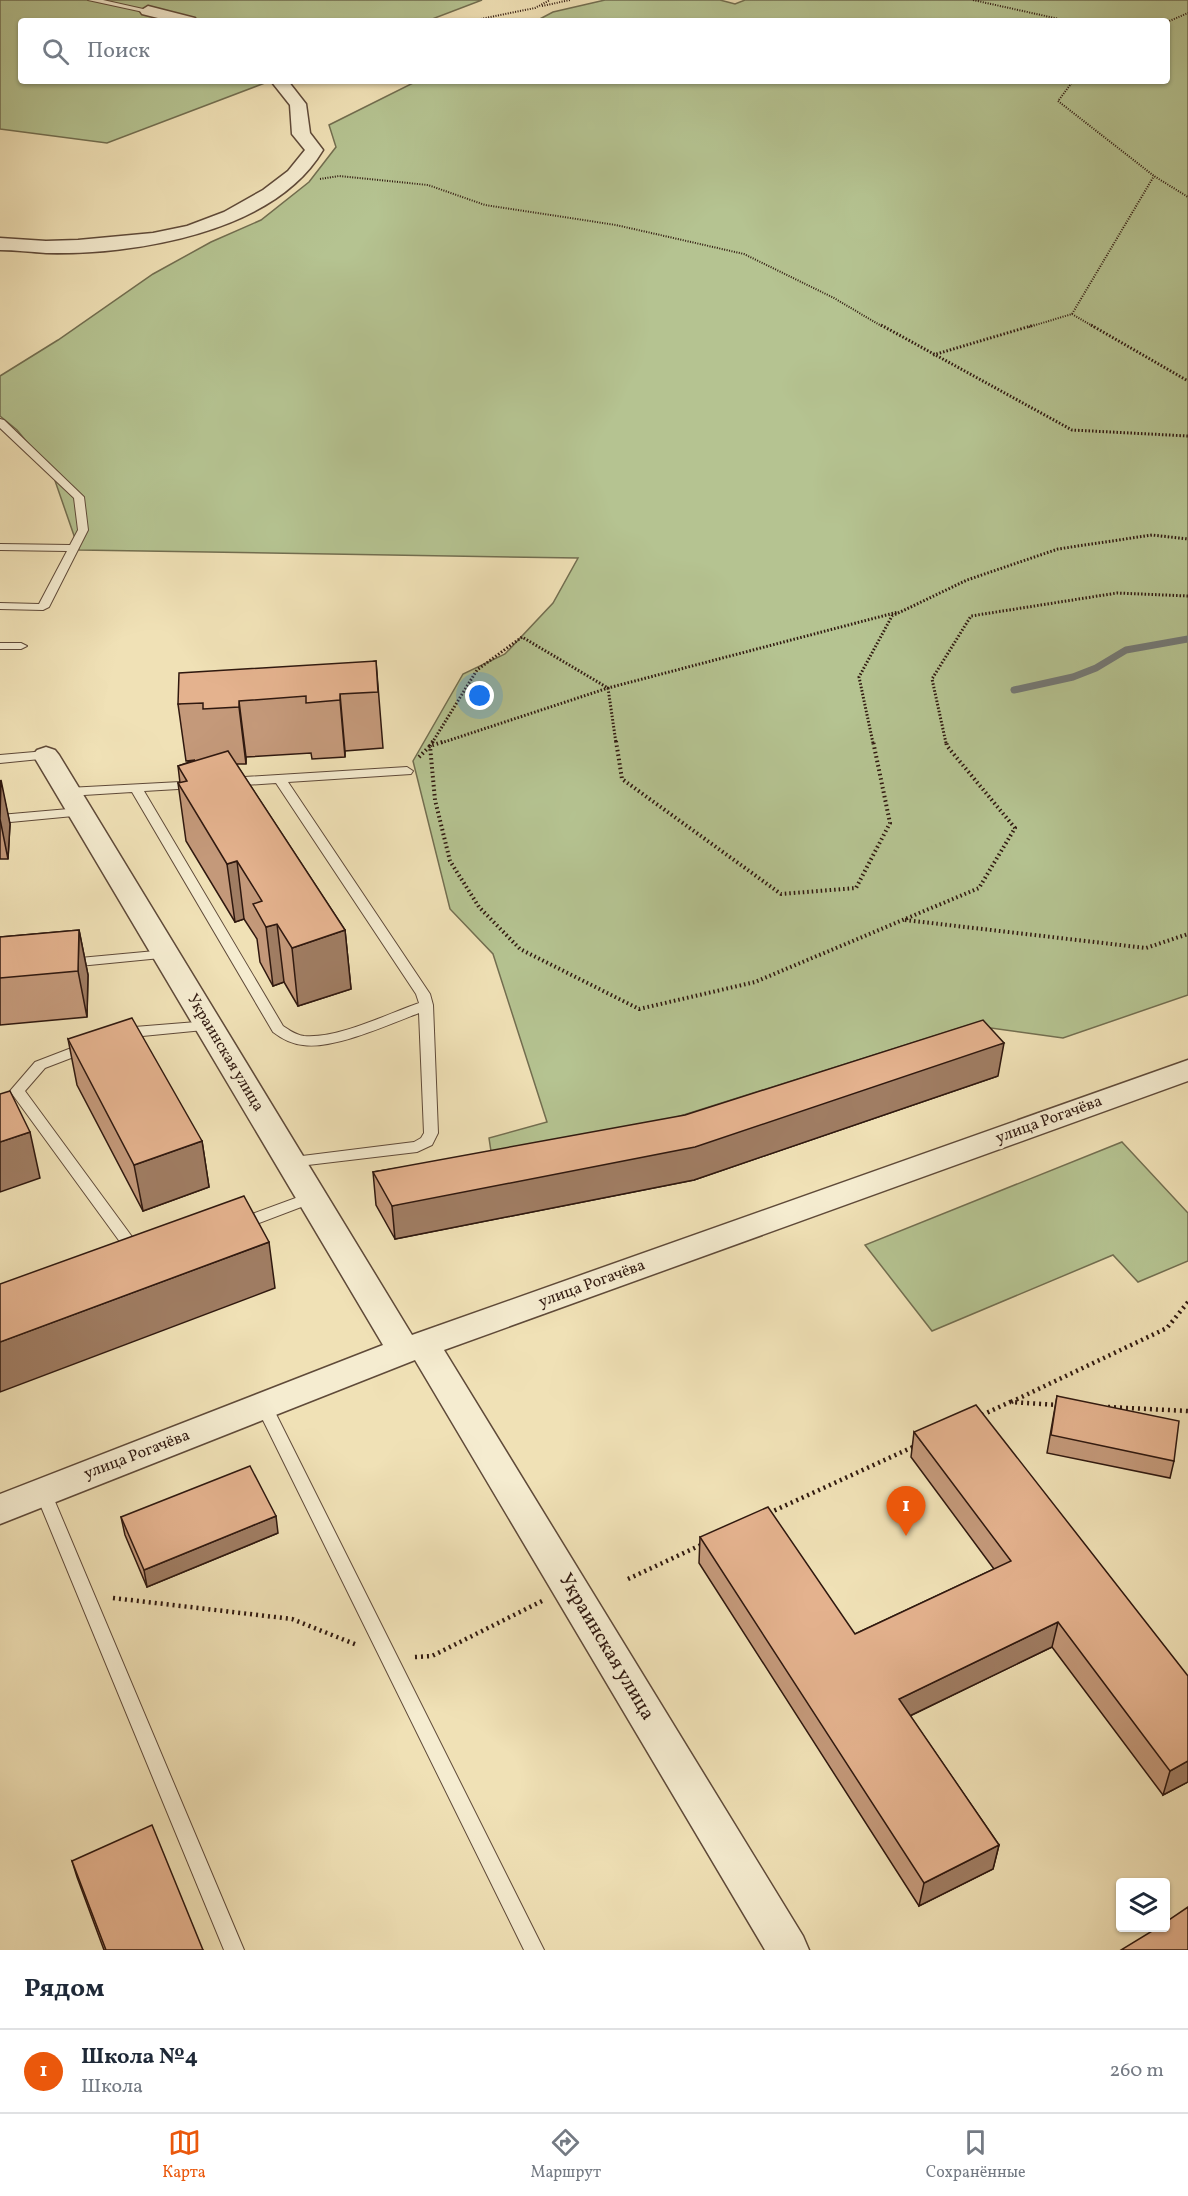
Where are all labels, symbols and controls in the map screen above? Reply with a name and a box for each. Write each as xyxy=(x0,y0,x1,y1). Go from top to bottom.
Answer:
search box xyxy=(18,18,1170,84)
icon: search xyxy=(39,35,72,68)
text: Поиск xyxy=(87,36,150,67)
your location xyxy=(465,681,494,710)
street label: Украинская улица xyxy=(181,990,269,1116)
street label: улица Рогачёва xyxy=(993,1091,1105,1149)
street label: улица Рогачёва xyxy=(536,1255,648,1313)
street label: улица Рогачёва xyxy=(81,1425,193,1485)
pin: 1 xyxy=(886,1486,926,1536)
street label: Украинская улица xyxy=(551,1568,661,1726)
map controls xyxy=(1116,1878,1170,1932)
button: layers xyxy=(1116,1878,1170,1932)
text: Рядом xyxy=(24,1971,104,2007)
text: Школа №4 xyxy=(81,2042,198,2073)
text: 1 xyxy=(39,2057,48,2085)
text: 260 m xyxy=(1109,2057,1164,2085)
text: Школа xyxy=(81,2073,143,2101)
tab: Карта xyxy=(162,2126,206,2184)
tab: Маршрут xyxy=(531,2126,601,2184)
tab: Сохранённые xyxy=(926,2126,1026,2184)

